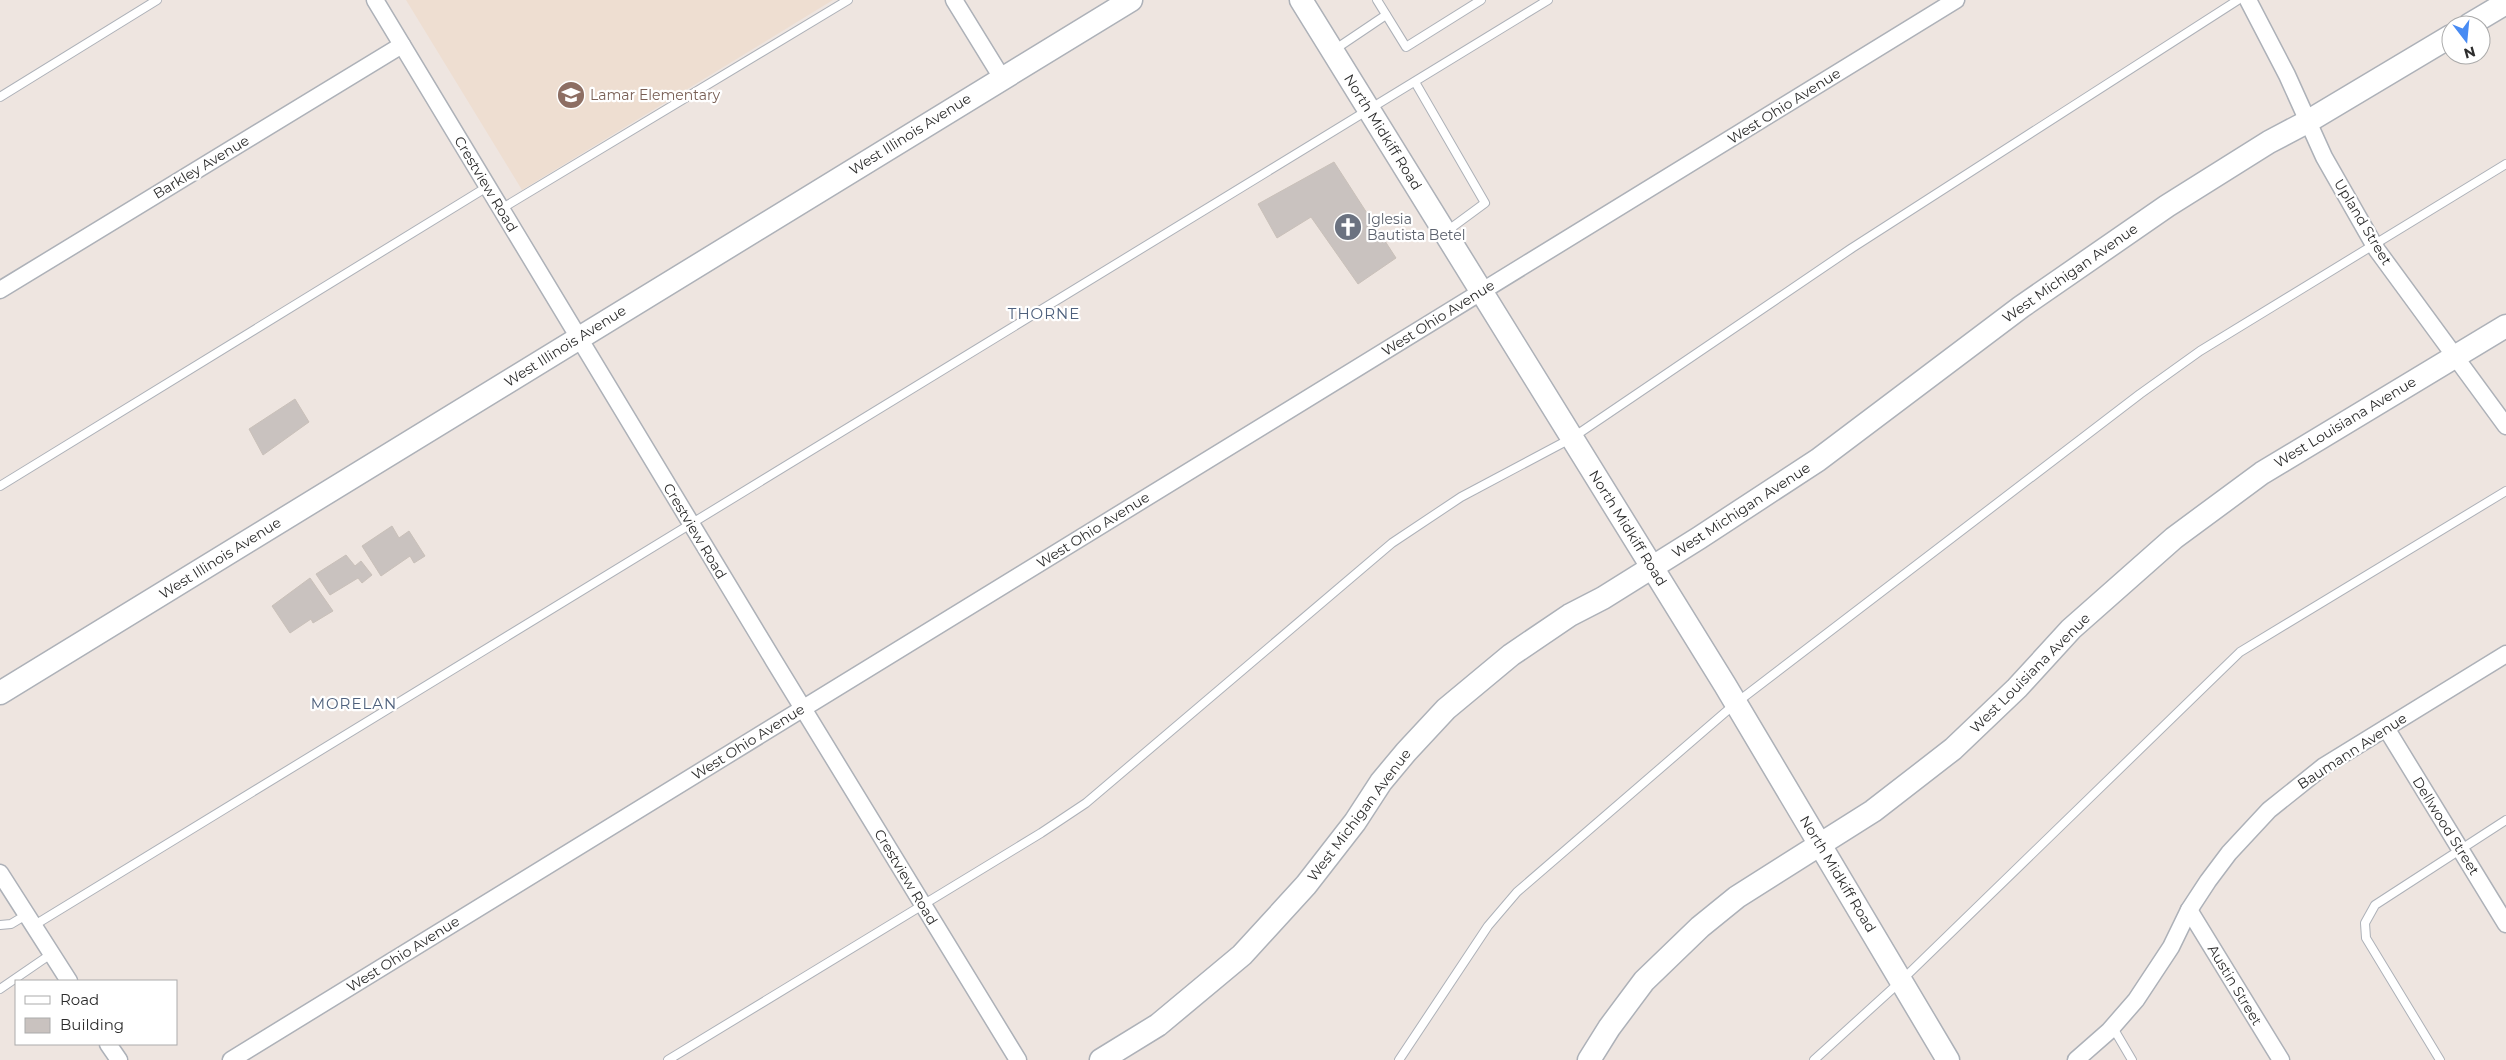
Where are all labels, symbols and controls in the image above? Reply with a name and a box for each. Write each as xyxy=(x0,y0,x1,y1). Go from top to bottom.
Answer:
north arrow xyxy=(2441,15,2491,65)
text: N xyxy=(2462,42,2478,63)
street label: West Ohio Avenue xyxy=(1724,64,1844,148)
street label: North Midkiff Road xyxy=(1340,71,1426,193)
school or university icon: Lamar Elementary xyxy=(556,80,586,110)
place label: Lamar Elementary xyxy=(590,86,720,104)
street label: West Illinois Avenue xyxy=(846,89,974,179)
street label: Barkley Avenue xyxy=(150,131,252,203)
street label: Crestview Road xyxy=(450,133,522,235)
street label: Upland Street xyxy=(2330,176,2396,269)
place label: Iglesia Bautista Betel xyxy=(1367,210,1466,244)
church icon: Iglesia Bautista Betel xyxy=(1333,212,1363,242)
street label: West Michigan Avenue xyxy=(1999,219,2141,327)
street label: West Ohio Avenue xyxy=(1378,276,1498,360)
street label: West Illinois Avenue xyxy=(501,301,629,391)
district label: THORNE xyxy=(1008,304,1080,323)
street label: West Louisiana Avenue xyxy=(2271,372,2419,472)
street label: West Michigan Avenue xyxy=(1668,459,1814,561)
street label: North Midkiff Road xyxy=(1585,467,1671,589)
street label: Crestview Road xyxy=(659,480,731,582)
street label: West Ohio Avenue xyxy=(1033,488,1153,572)
street label: West Illinois Avenue xyxy=(156,513,284,603)
street label: West Louisiana Avenue xyxy=(1966,609,2094,737)
district label: MORELAN xyxy=(311,694,397,713)
street label: West Ohio Avenue xyxy=(688,700,808,784)
street label: Baumann Avenue xyxy=(2294,709,2410,793)
street label: West Michigan Avenue xyxy=(1303,745,1415,885)
street label: Dellwood Street xyxy=(2409,773,2484,879)
street label: North Midkiff Road xyxy=(1796,812,1880,936)
street label: Crestview Road xyxy=(870,826,942,928)
street label: West Ohio Avenue xyxy=(343,912,463,996)
street label: Austin Street xyxy=(2204,941,2266,1029)
legend xyxy=(15,980,178,1045)
text: Road xyxy=(60,990,99,1009)
text: Building xyxy=(60,1015,124,1034)

